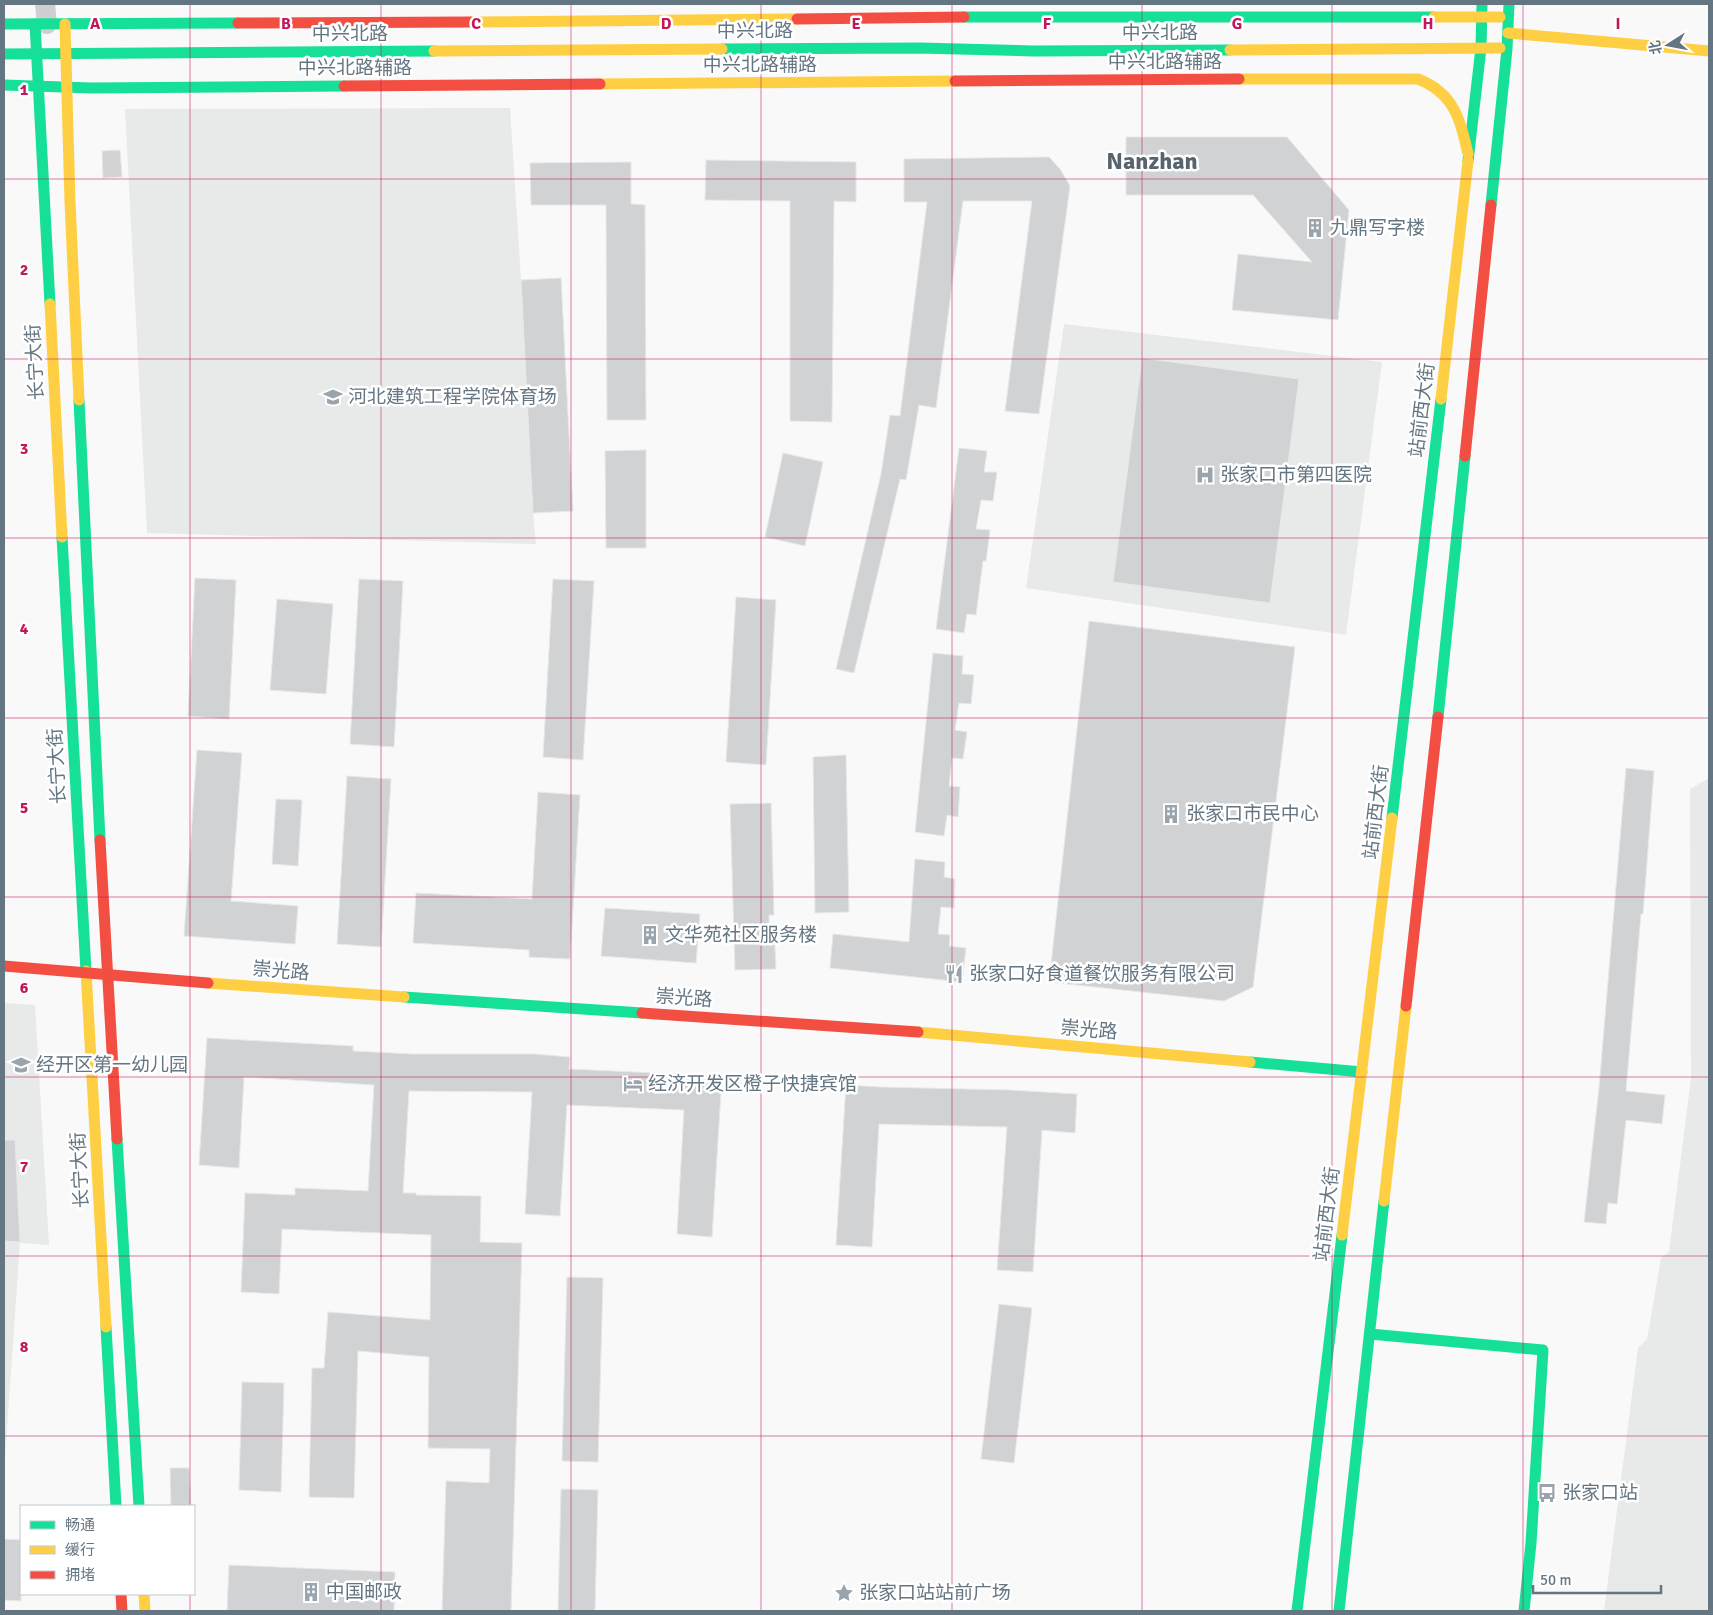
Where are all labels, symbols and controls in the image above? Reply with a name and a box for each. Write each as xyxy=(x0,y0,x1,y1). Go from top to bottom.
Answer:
text: A xyxy=(90,14,101,34)
text: B xyxy=(281,14,291,34)
text: C xyxy=(471,14,481,34)
text: D xyxy=(661,14,672,34)
text: E xyxy=(851,14,861,34)
text: F xyxy=(1043,14,1052,34)
text: G xyxy=(1232,14,1242,34)
text: H xyxy=(1423,14,1433,34)
text: I xyxy=(1615,14,1621,34)
street label: 中兴北路 xyxy=(717,19,793,43)
north arrow xyxy=(1643,20,1693,70)
street label: 中兴北路 xyxy=(1122,21,1198,45)
street label: 中兴北路 xyxy=(312,22,388,46)
text: 北 xyxy=(1646,39,1665,56)
street label: 中兴北路辅路 xyxy=(1108,50,1222,74)
street label: 中兴北路辅路 xyxy=(703,53,817,77)
street label: 中兴北路辅路 xyxy=(298,56,412,80)
text: 1 xyxy=(20,80,29,100)
district label: Nanzhan xyxy=(1106,146,1198,176)
place label: 九鼎写字楼 xyxy=(1330,216,1425,240)
building icon: 九鼎写字楼 xyxy=(1304,217,1326,239)
text: 2 xyxy=(20,260,28,280)
street label: 长宁大街 xyxy=(21,323,49,401)
street label: 站前西大街 xyxy=(1404,361,1440,459)
place label: 河北建筑工程学院体育场 xyxy=(348,385,557,409)
school or university icon: 河北建筑工程学院体育场 xyxy=(322,386,344,408)
text: 3 xyxy=(20,439,28,459)
place label: 张家口市第四医院 xyxy=(1220,463,1372,487)
hospital icon: 张家口市第四医院 xyxy=(1194,464,1216,486)
text: 4 xyxy=(20,619,29,639)
street label: 长宁大街 xyxy=(43,727,71,805)
street label: 站前西大街 xyxy=(1358,763,1394,861)
text: 5 xyxy=(20,798,28,818)
place label: 张家口市民中心 xyxy=(1186,802,1319,826)
building icon: 张家口市民中心 xyxy=(1160,803,1182,825)
place label: 文华苑社区服务楼 xyxy=(665,923,817,947)
building icon: 文华苑社区服务楼 xyxy=(639,924,661,946)
street label: 崇光路 xyxy=(252,957,310,985)
place label: 张家口好食道餐饮服务有限公司 xyxy=(969,962,1235,986)
restaurant icon: 张家口好食道餐饮服务有限公司 xyxy=(943,963,965,985)
text: 6 xyxy=(20,978,29,998)
street label: 崇光路 xyxy=(655,984,713,1012)
street label: 崇光路 xyxy=(1060,1016,1118,1044)
place label: 经开区第一幼儿园 xyxy=(36,1053,188,1077)
school or university icon: 经开区第一幼儿园 xyxy=(10,1054,32,1076)
place label: 经济开发区橙子快捷宾馆 xyxy=(648,1072,857,1096)
hotel icon: 经济开发区橙子快捷宾馆 xyxy=(622,1073,644,1095)
street label: 长宁大街 xyxy=(66,1131,94,1209)
text: 7 xyxy=(20,1157,29,1177)
street label: 站前西大街 xyxy=(1309,1165,1345,1263)
text: 8 xyxy=(20,1337,29,1357)
place label: 张家口站 xyxy=(1562,1481,1638,1505)
bus stop icon: 张家口站 xyxy=(1536,1482,1558,1504)
legend xyxy=(20,1505,195,1595)
text: 畅通 xyxy=(65,1516,95,1534)
text: 缓行 xyxy=(65,1541,95,1559)
scale bar xyxy=(1533,1562,1660,1594)
text: 拥堵 xyxy=(65,1566,95,1584)
text: 50 m xyxy=(1540,1571,1571,1589)
place label: 中国邮政 xyxy=(326,1580,402,1604)
building icon: 中国邮政 xyxy=(300,1581,322,1603)
place label: 张家口站站前广场 xyxy=(859,1581,1011,1605)
place icon: 张家口站站前广场 xyxy=(833,1582,855,1604)

